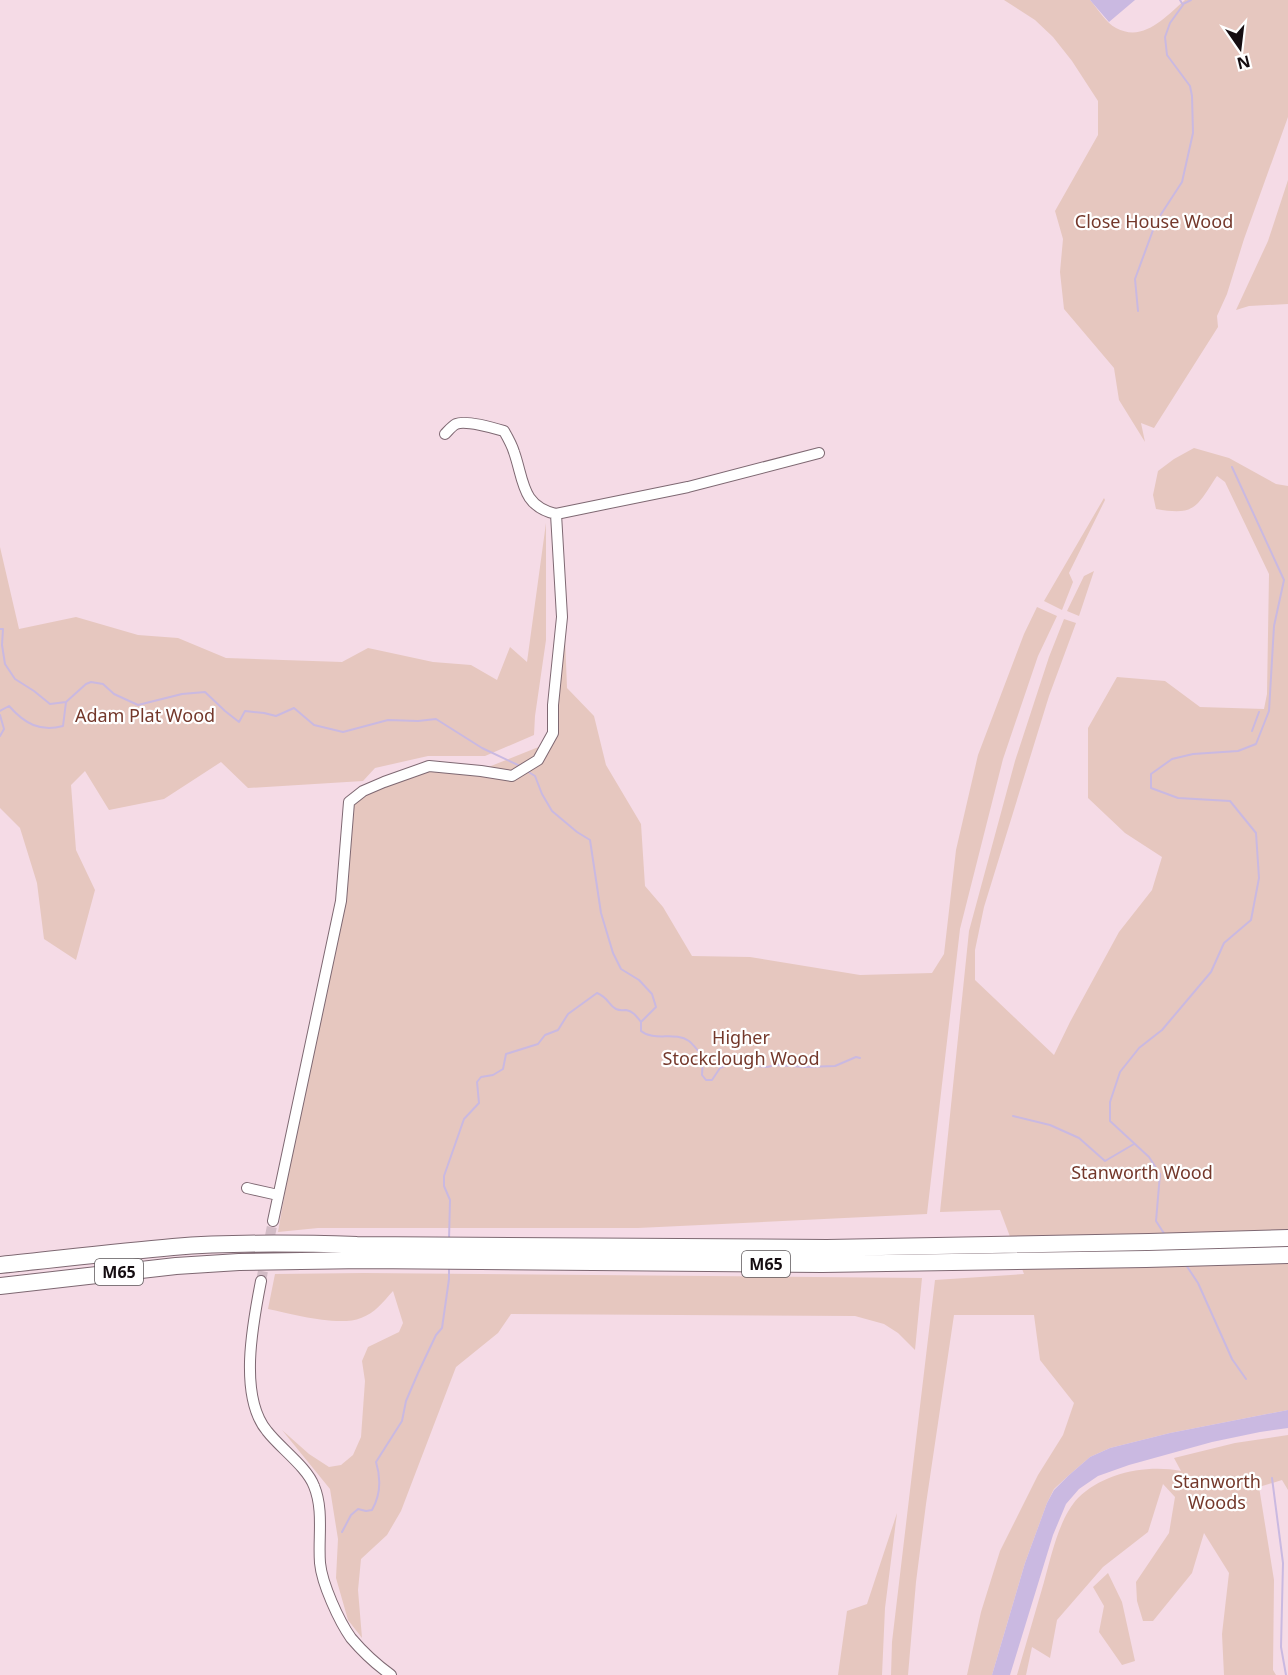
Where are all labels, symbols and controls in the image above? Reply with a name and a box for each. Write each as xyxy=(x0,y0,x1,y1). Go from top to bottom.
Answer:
north arrow xyxy=(1210,18,1270,78)
text: N xyxy=(1235,50,1253,75)
park label: Close House Wood xyxy=(1075,209,1233,233)
park label: Adam Plat Wood xyxy=(75,703,215,727)
park label: Higher Stockclough Wood xyxy=(663,1025,819,1070)
park label: Stanworth Wood xyxy=(1071,1160,1213,1184)
road number: M65 xyxy=(742,1251,790,1277)
road number: M65 xyxy=(95,1259,143,1285)
park label: Stanworth Woods xyxy=(1173,1469,1261,1514)

